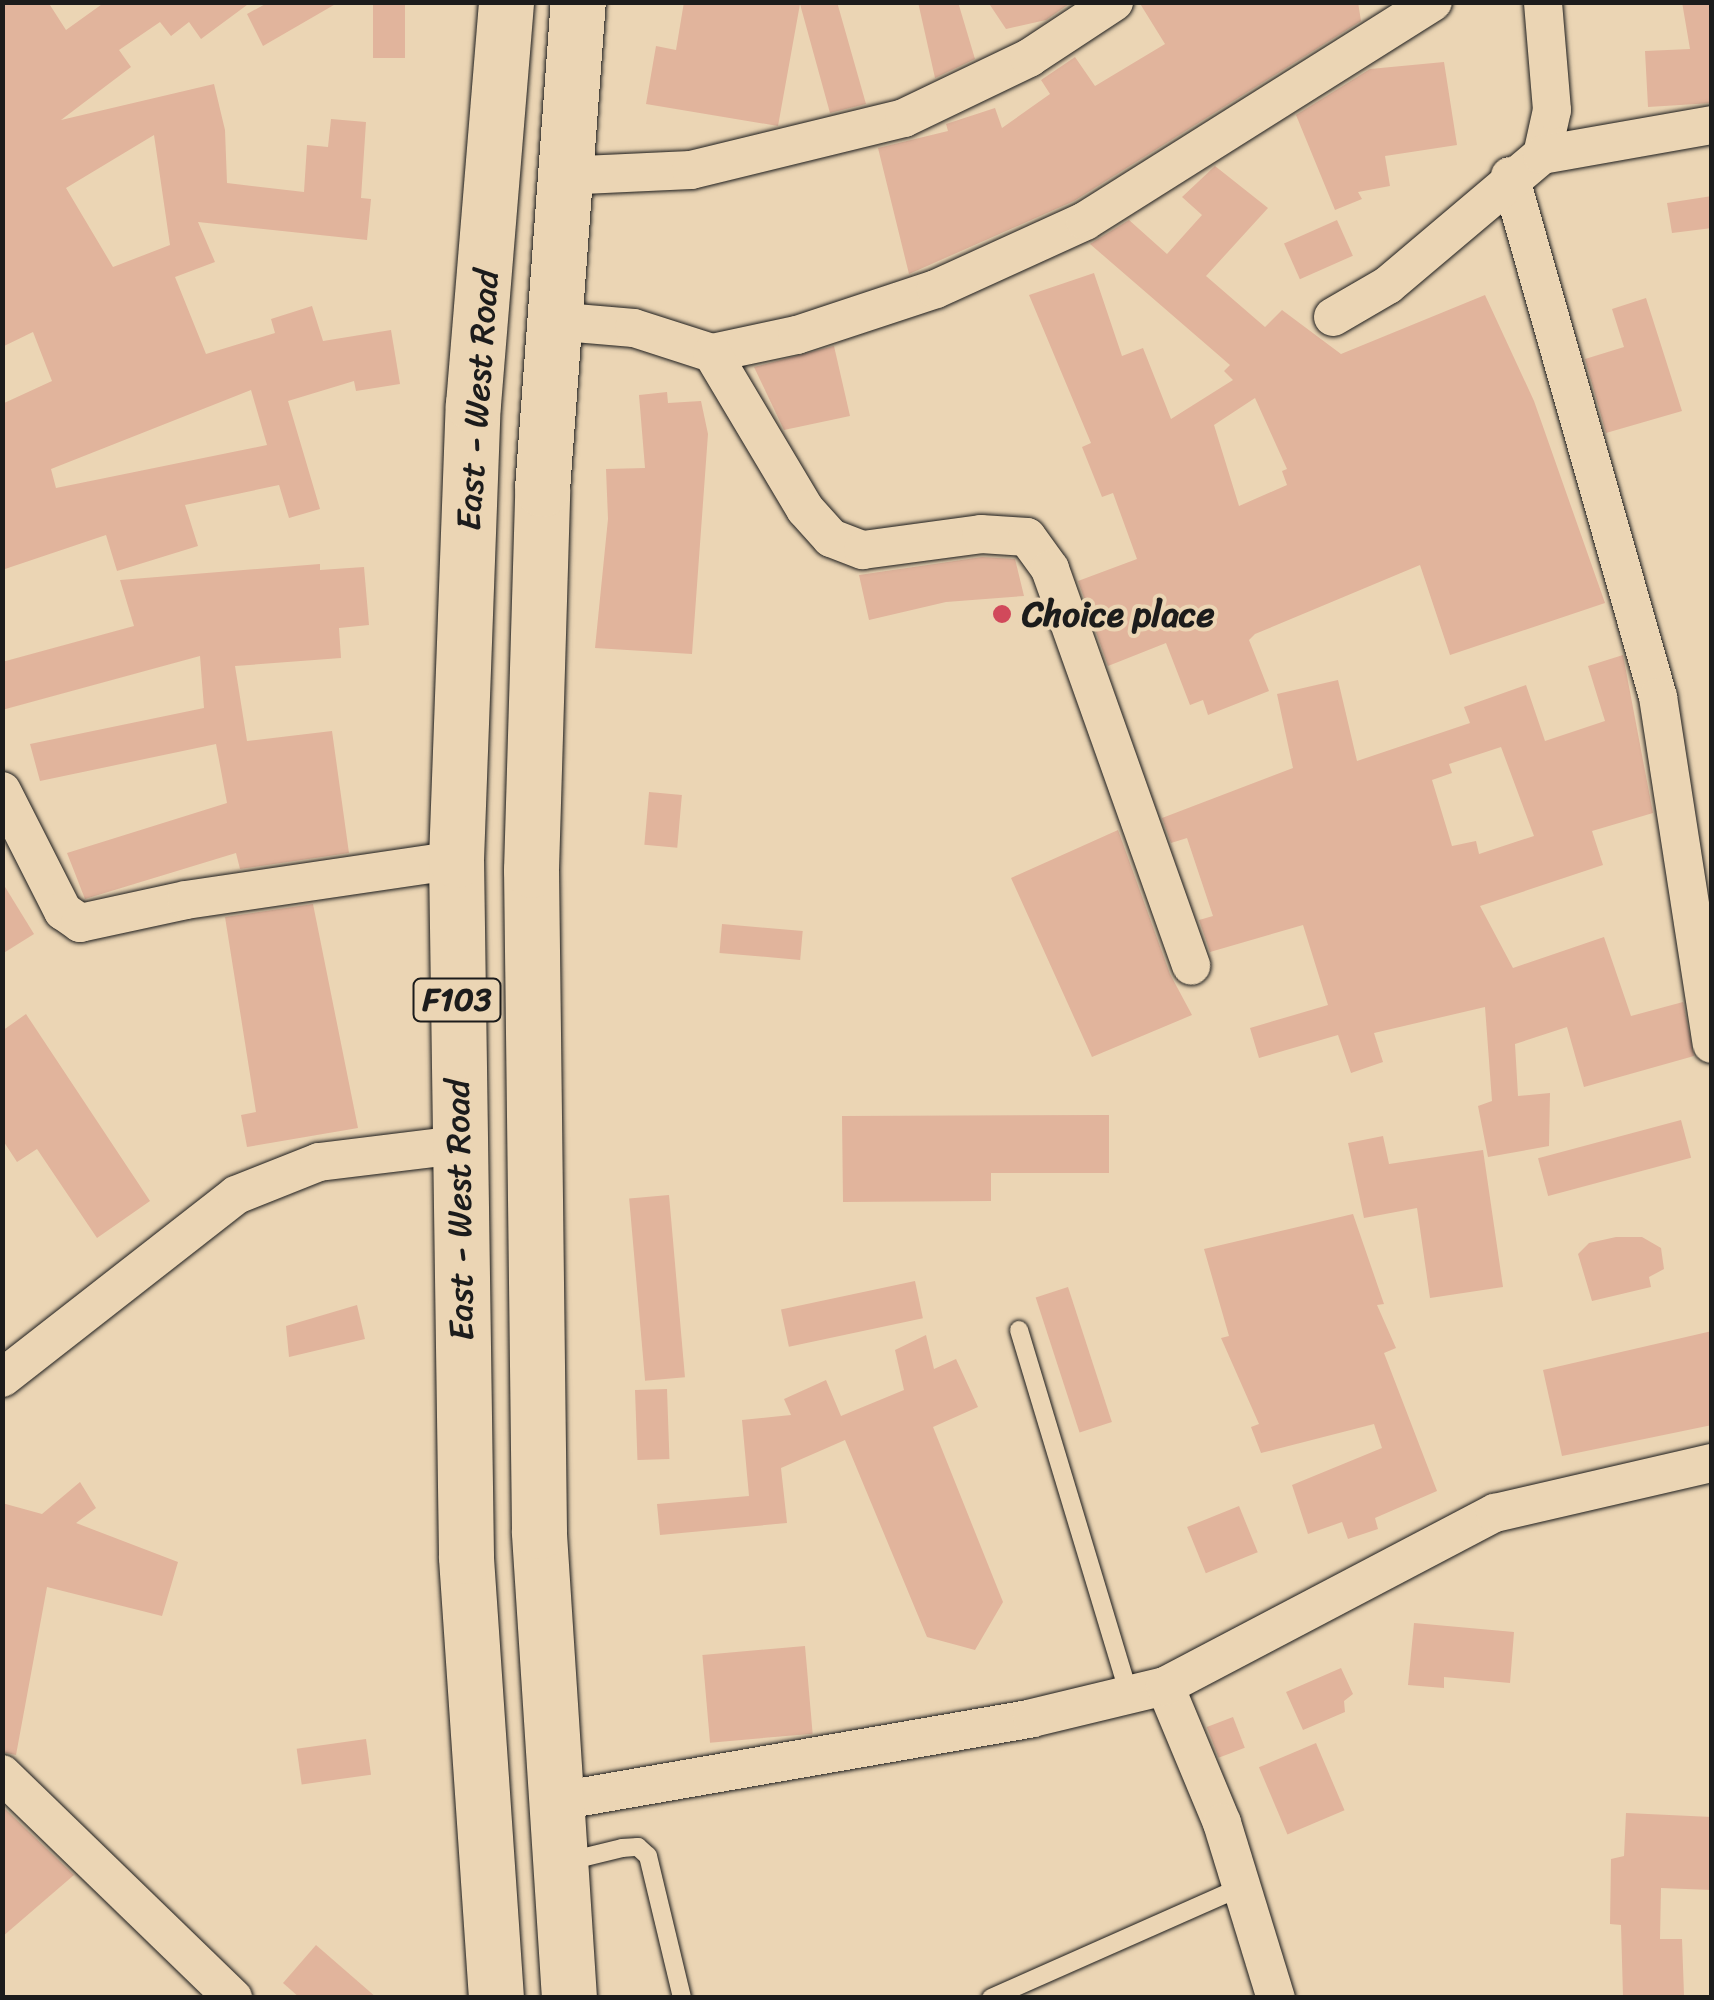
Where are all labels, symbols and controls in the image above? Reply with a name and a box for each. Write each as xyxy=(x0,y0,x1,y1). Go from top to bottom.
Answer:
street label: East - West Road xyxy=(447,267,507,533)
place label: Choice place xyxy=(1022,593,1215,635)
marker: Choice place xyxy=(991,603,1013,625)
road number: F103 xyxy=(412,973,502,1027)
street label: East - West Road xyxy=(436,1078,482,1342)

